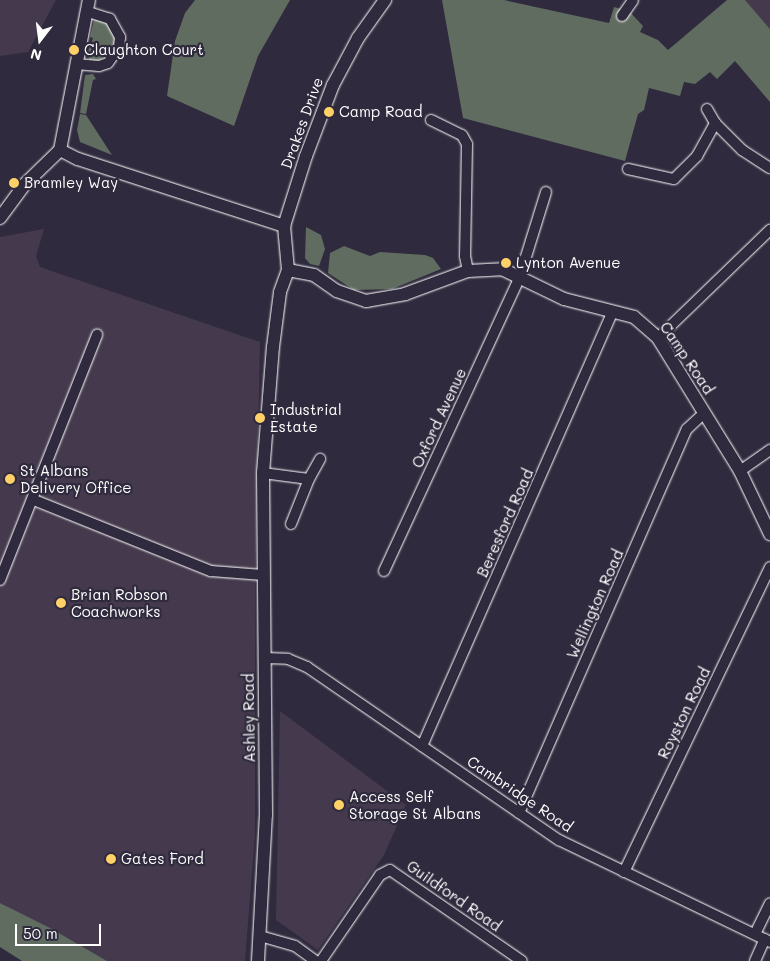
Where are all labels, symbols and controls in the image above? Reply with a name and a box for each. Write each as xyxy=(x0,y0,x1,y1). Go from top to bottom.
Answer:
north arrow xyxy=(15,15,65,65)
place label: Claughton Court xyxy=(84,41,204,59)
text: N xyxy=(28,44,44,66)
marker: Claughton Court xyxy=(68,44,80,56)
street label: Drakes Drive xyxy=(277,75,327,171)
place label: Camp Road xyxy=(339,103,422,121)
marker: Camp Road xyxy=(323,106,335,118)
place label: Bramley Way xyxy=(24,174,118,192)
marker: Bramley Way xyxy=(8,177,20,189)
place label: Lynton Avenue xyxy=(516,254,621,272)
marker: Lynton Avenue xyxy=(500,257,512,269)
street label: Camp Road xyxy=(656,318,718,398)
street label: Oxford Avenue xyxy=(408,365,470,471)
place label: Industrial Estate xyxy=(270,400,342,435)
marker: Industrial Estate xyxy=(254,412,266,424)
place label: St Albans Delivery Office xyxy=(20,461,132,496)
street label: Beresford Road xyxy=(473,466,537,580)
marker: St Albans Delivery Office xyxy=(4,473,16,485)
street label: Wellington Road xyxy=(563,547,627,661)
place label: Brian Robson Coachworks xyxy=(71,585,167,620)
marker: Brian Robson Coachworks xyxy=(55,597,67,609)
street label: Royston Road xyxy=(654,664,714,762)
street label: Ashley Road xyxy=(239,673,259,763)
street label: Cambridge Road xyxy=(464,752,576,836)
place label: Access Self Storage St Albans xyxy=(349,787,481,822)
marker: Access Self Storage St Albans xyxy=(333,799,345,811)
place label: Gates Ford xyxy=(121,850,204,868)
marker: Gates Ford xyxy=(105,853,117,865)
street label: Guildford Road xyxy=(403,857,505,935)
scale bar xyxy=(18,914,104,946)
text: 50 m xyxy=(23,923,58,943)

